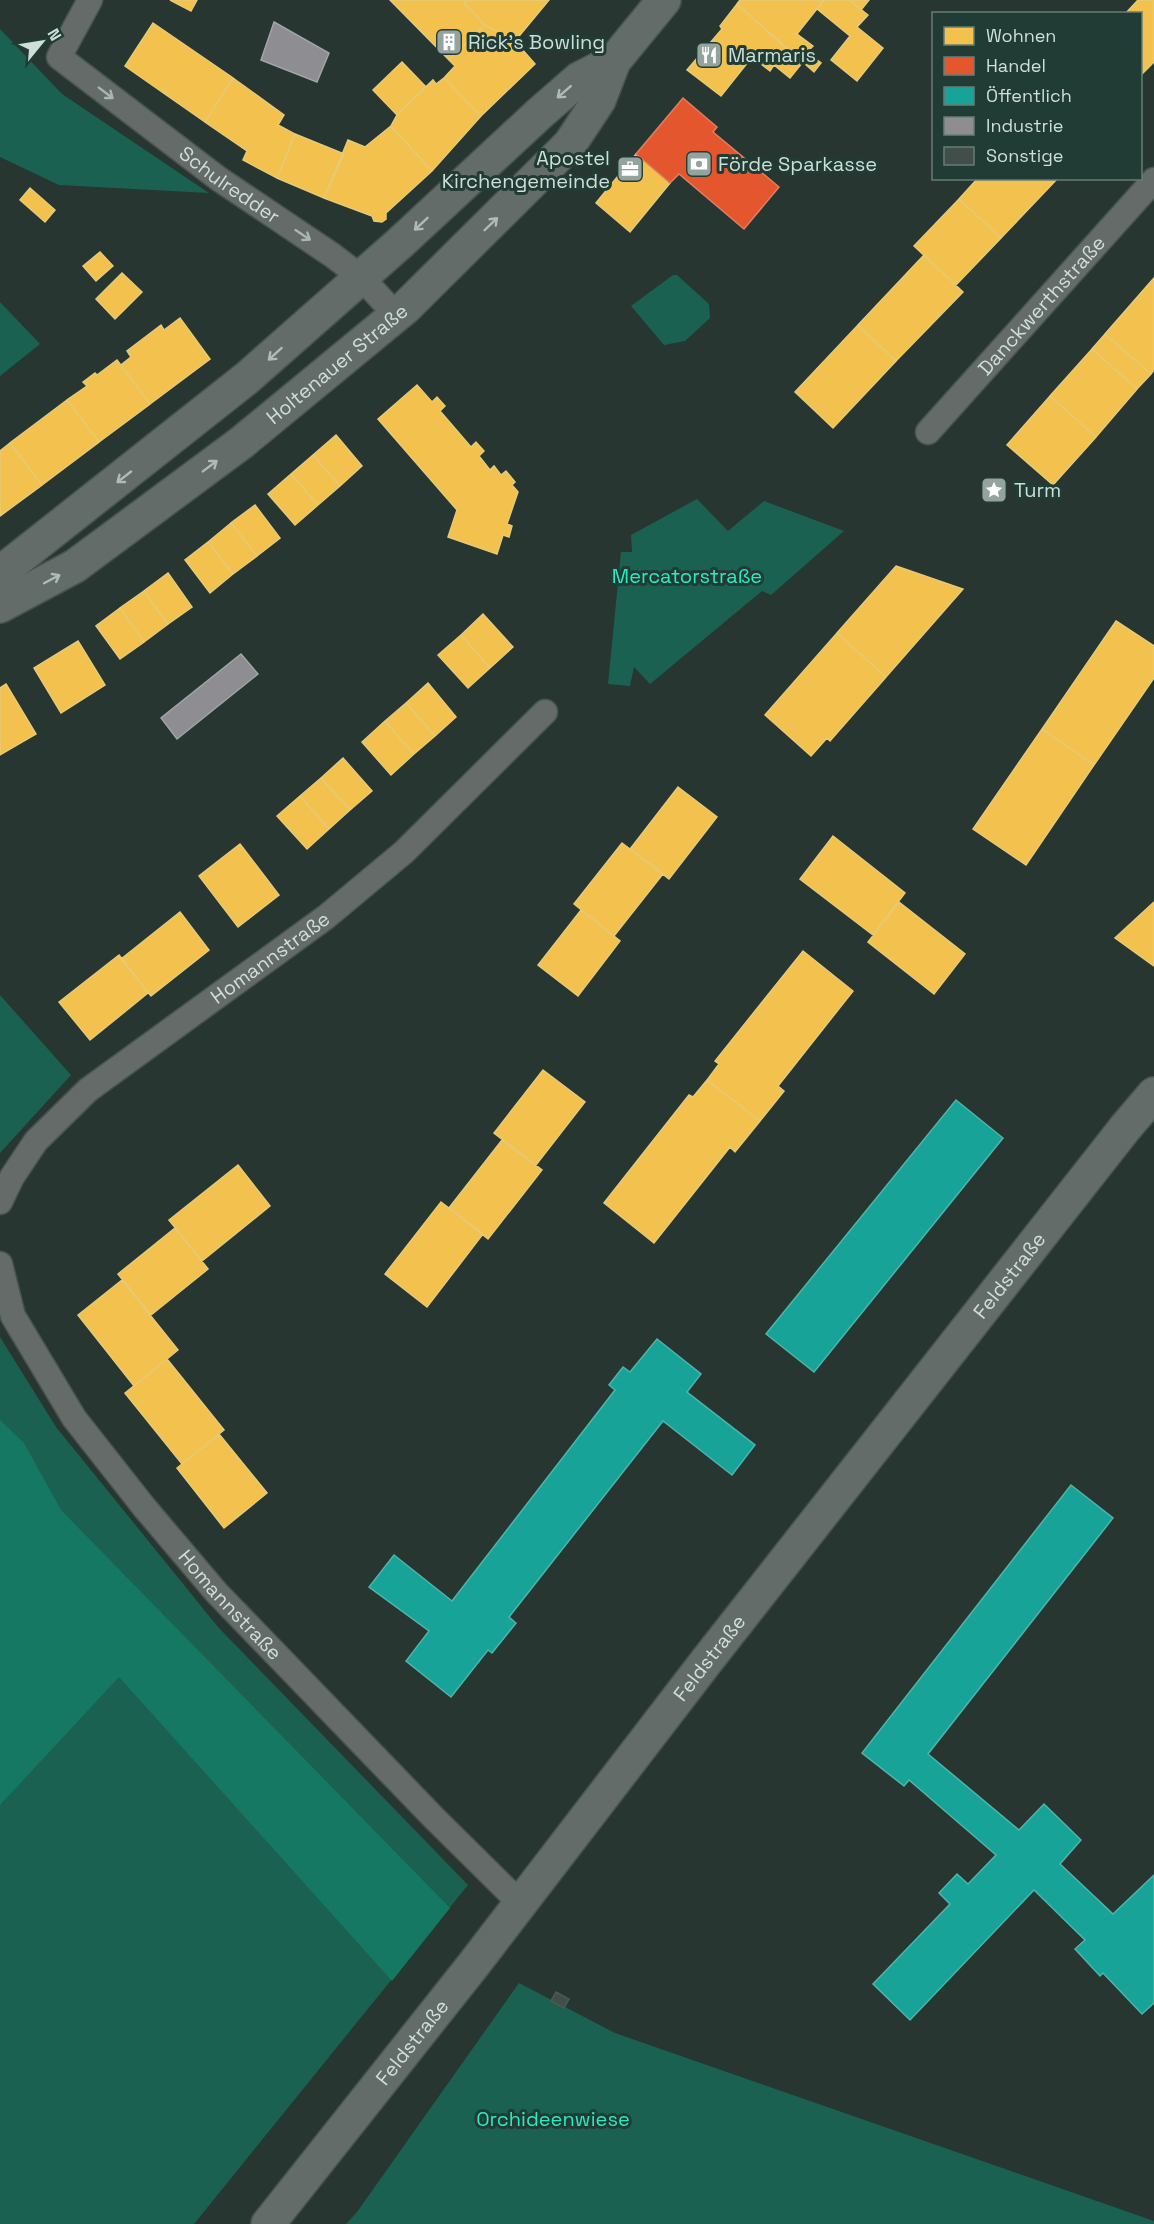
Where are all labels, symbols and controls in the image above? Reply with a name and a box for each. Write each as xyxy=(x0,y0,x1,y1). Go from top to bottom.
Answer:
north arrow xyxy=(12,12,72,72)
legend xyxy=(932,12,1142,180)
text: Wohnen xyxy=(986,24,1056,47)
text: N xyxy=(43,25,66,45)
building icon: Rick’s Bowling xyxy=(434,27,464,57)
place label: Rick’s Bowling xyxy=(468,29,605,55)
restaurant icon: Marmaris xyxy=(694,40,724,70)
place label: Marmaris xyxy=(728,42,816,68)
text: Handel xyxy=(986,54,1046,77)
text: Öffentlich xyxy=(986,84,1072,107)
one-way arrow xyxy=(557,85,572,99)
one-way arrow xyxy=(97,86,113,99)
text: Industrie xyxy=(986,114,1063,137)
street label: Schulredder xyxy=(174,140,285,229)
text: Sonstige xyxy=(986,144,1063,167)
place label: Apostel Kirchengemeinde xyxy=(442,145,610,194)
bank icon: Förde Sparkasse xyxy=(684,149,714,179)
place label: Förde Sparkasse xyxy=(718,151,877,177)
office icon: Apostel Kirchengemeinde xyxy=(615,154,645,184)
one-way arrow xyxy=(413,216,428,231)
one-way arrow xyxy=(484,216,499,231)
one-way arrow xyxy=(294,229,311,241)
street label: Danckwerthstraße xyxy=(972,230,1111,381)
street label: Holtenauer Straße xyxy=(261,298,413,430)
one-way arrow xyxy=(268,347,283,361)
one-way arrow xyxy=(202,459,218,472)
one-way arrow xyxy=(116,470,132,483)
place icon: Turm xyxy=(979,475,1009,505)
place label: Turm xyxy=(1014,477,1061,503)
park label: Mercatorstraße xyxy=(612,563,762,589)
one-way arrow xyxy=(42,573,60,584)
street label: Homannstraße xyxy=(205,906,335,1010)
street label: Feldstraße xyxy=(967,1227,1051,1324)
street label: Homannstraße xyxy=(173,1544,288,1666)
street label: Feldstraße xyxy=(668,1609,751,1706)
street label: Feldstraße xyxy=(370,1994,454,2091)
park label: Orchideenwiese xyxy=(476,2106,630,2132)

